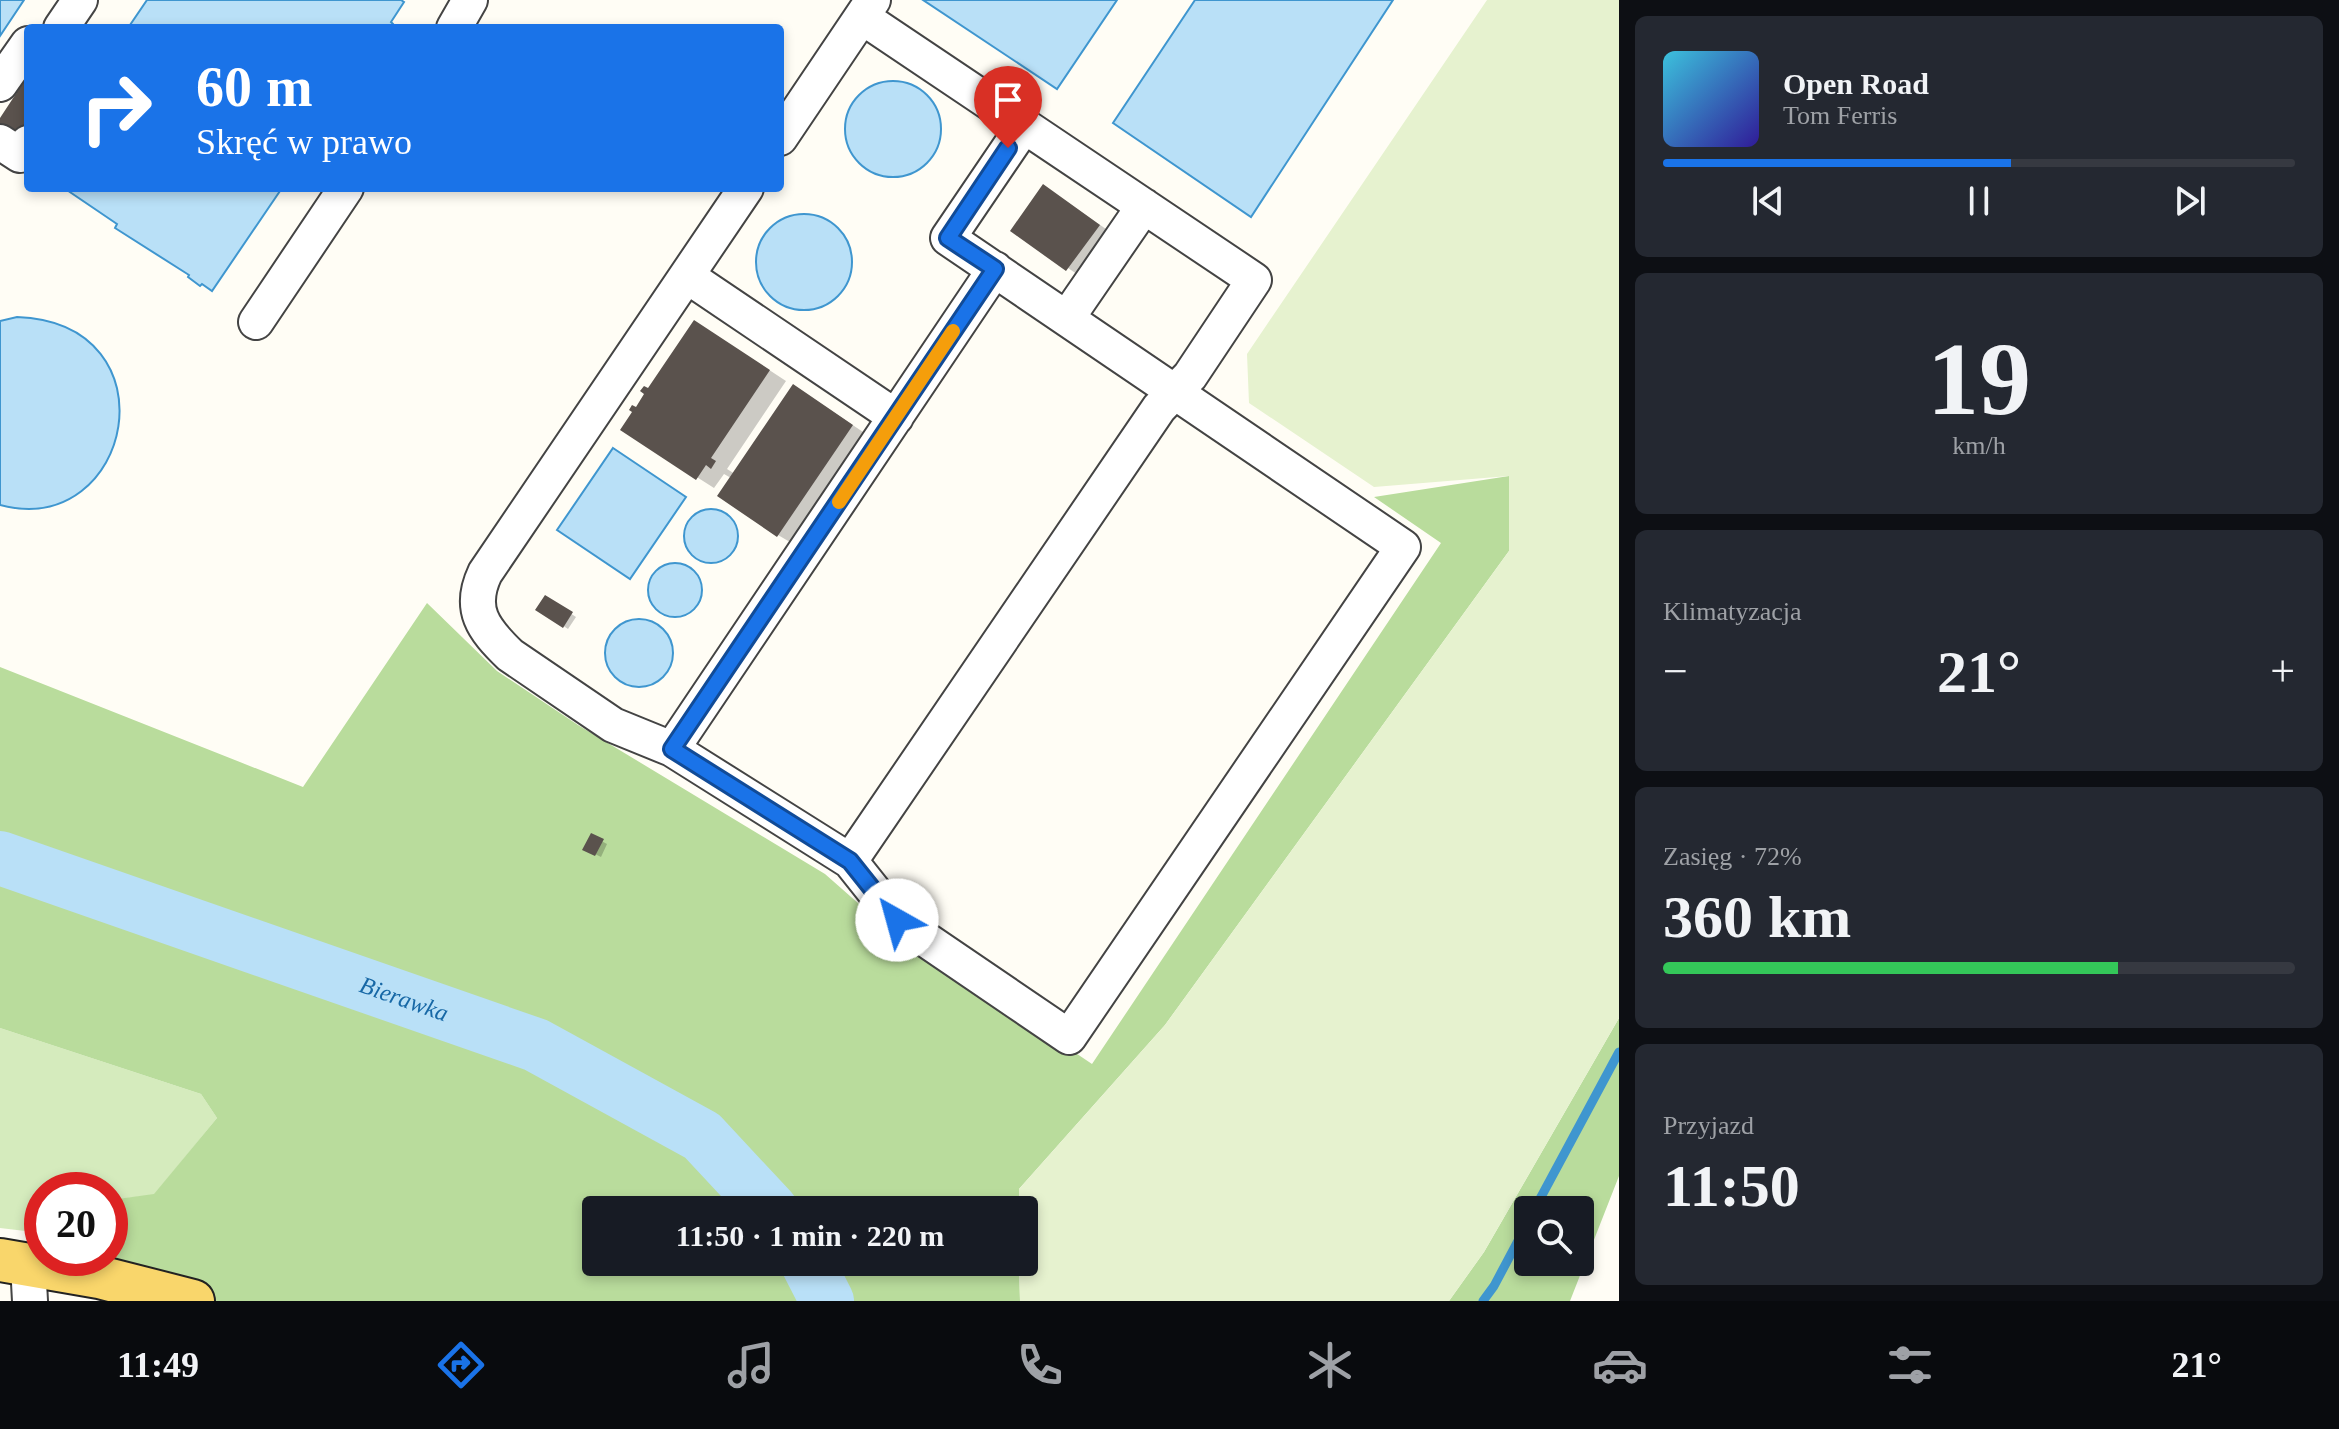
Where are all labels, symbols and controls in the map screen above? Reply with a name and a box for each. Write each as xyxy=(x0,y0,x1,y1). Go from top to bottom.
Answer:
icon: right xyxy=(64,56,168,160)
text: 60 m xyxy=(196,56,313,118)
pin xyxy=(974,66,1042,148)
text: Open Road xyxy=(1783,67,1929,100)
icon: arrive xyxy=(986,78,1030,122)
text: Tom Ferris xyxy=(1783,101,1897,130)
text: Skręć w prawo xyxy=(196,122,412,162)
icon: previous xyxy=(1746,179,1790,223)
icon: pause xyxy=(1957,179,2001,223)
icon: next xyxy=(2168,179,2212,223)
text: 19 xyxy=(1927,321,2031,436)
text: km/h xyxy=(1952,431,2006,460)
text: Klimatyzacja xyxy=(1663,597,1802,626)
text: 21° xyxy=(1937,639,2021,705)
text: − xyxy=(1663,647,1688,696)
text: + xyxy=(2270,647,2295,696)
text: Zasięg · 72% xyxy=(1663,842,1802,871)
position arrow xyxy=(855,878,939,962)
text: 360 km xyxy=(1663,884,1851,950)
water label: Bierawka xyxy=(356,972,452,1026)
text: Przyjazd xyxy=(1663,1111,1754,1140)
text: 11:50 xyxy=(1663,1153,1800,1219)
speed limit sign: 20 xyxy=(24,1172,128,1276)
map controls xyxy=(1514,1196,1594,1276)
button: search xyxy=(1514,1196,1594,1276)
text: 11:50 · 1 min · 220 m xyxy=(676,1219,944,1252)
icon: directions xyxy=(433,1337,489,1393)
icon: music xyxy=(723,1337,779,1393)
icon: phone xyxy=(1012,1337,1068,1393)
icon: climate xyxy=(1302,1337,1358,1393)
icon: car xyxy=(1592,1337,1648,1393)
icon: filters xyxy=(1882,1337,1938,1393)
text: 11:49 xyxy=(117,1345,199,1385)
text: 21° xyxy=(2172,1345,2222,1385)

